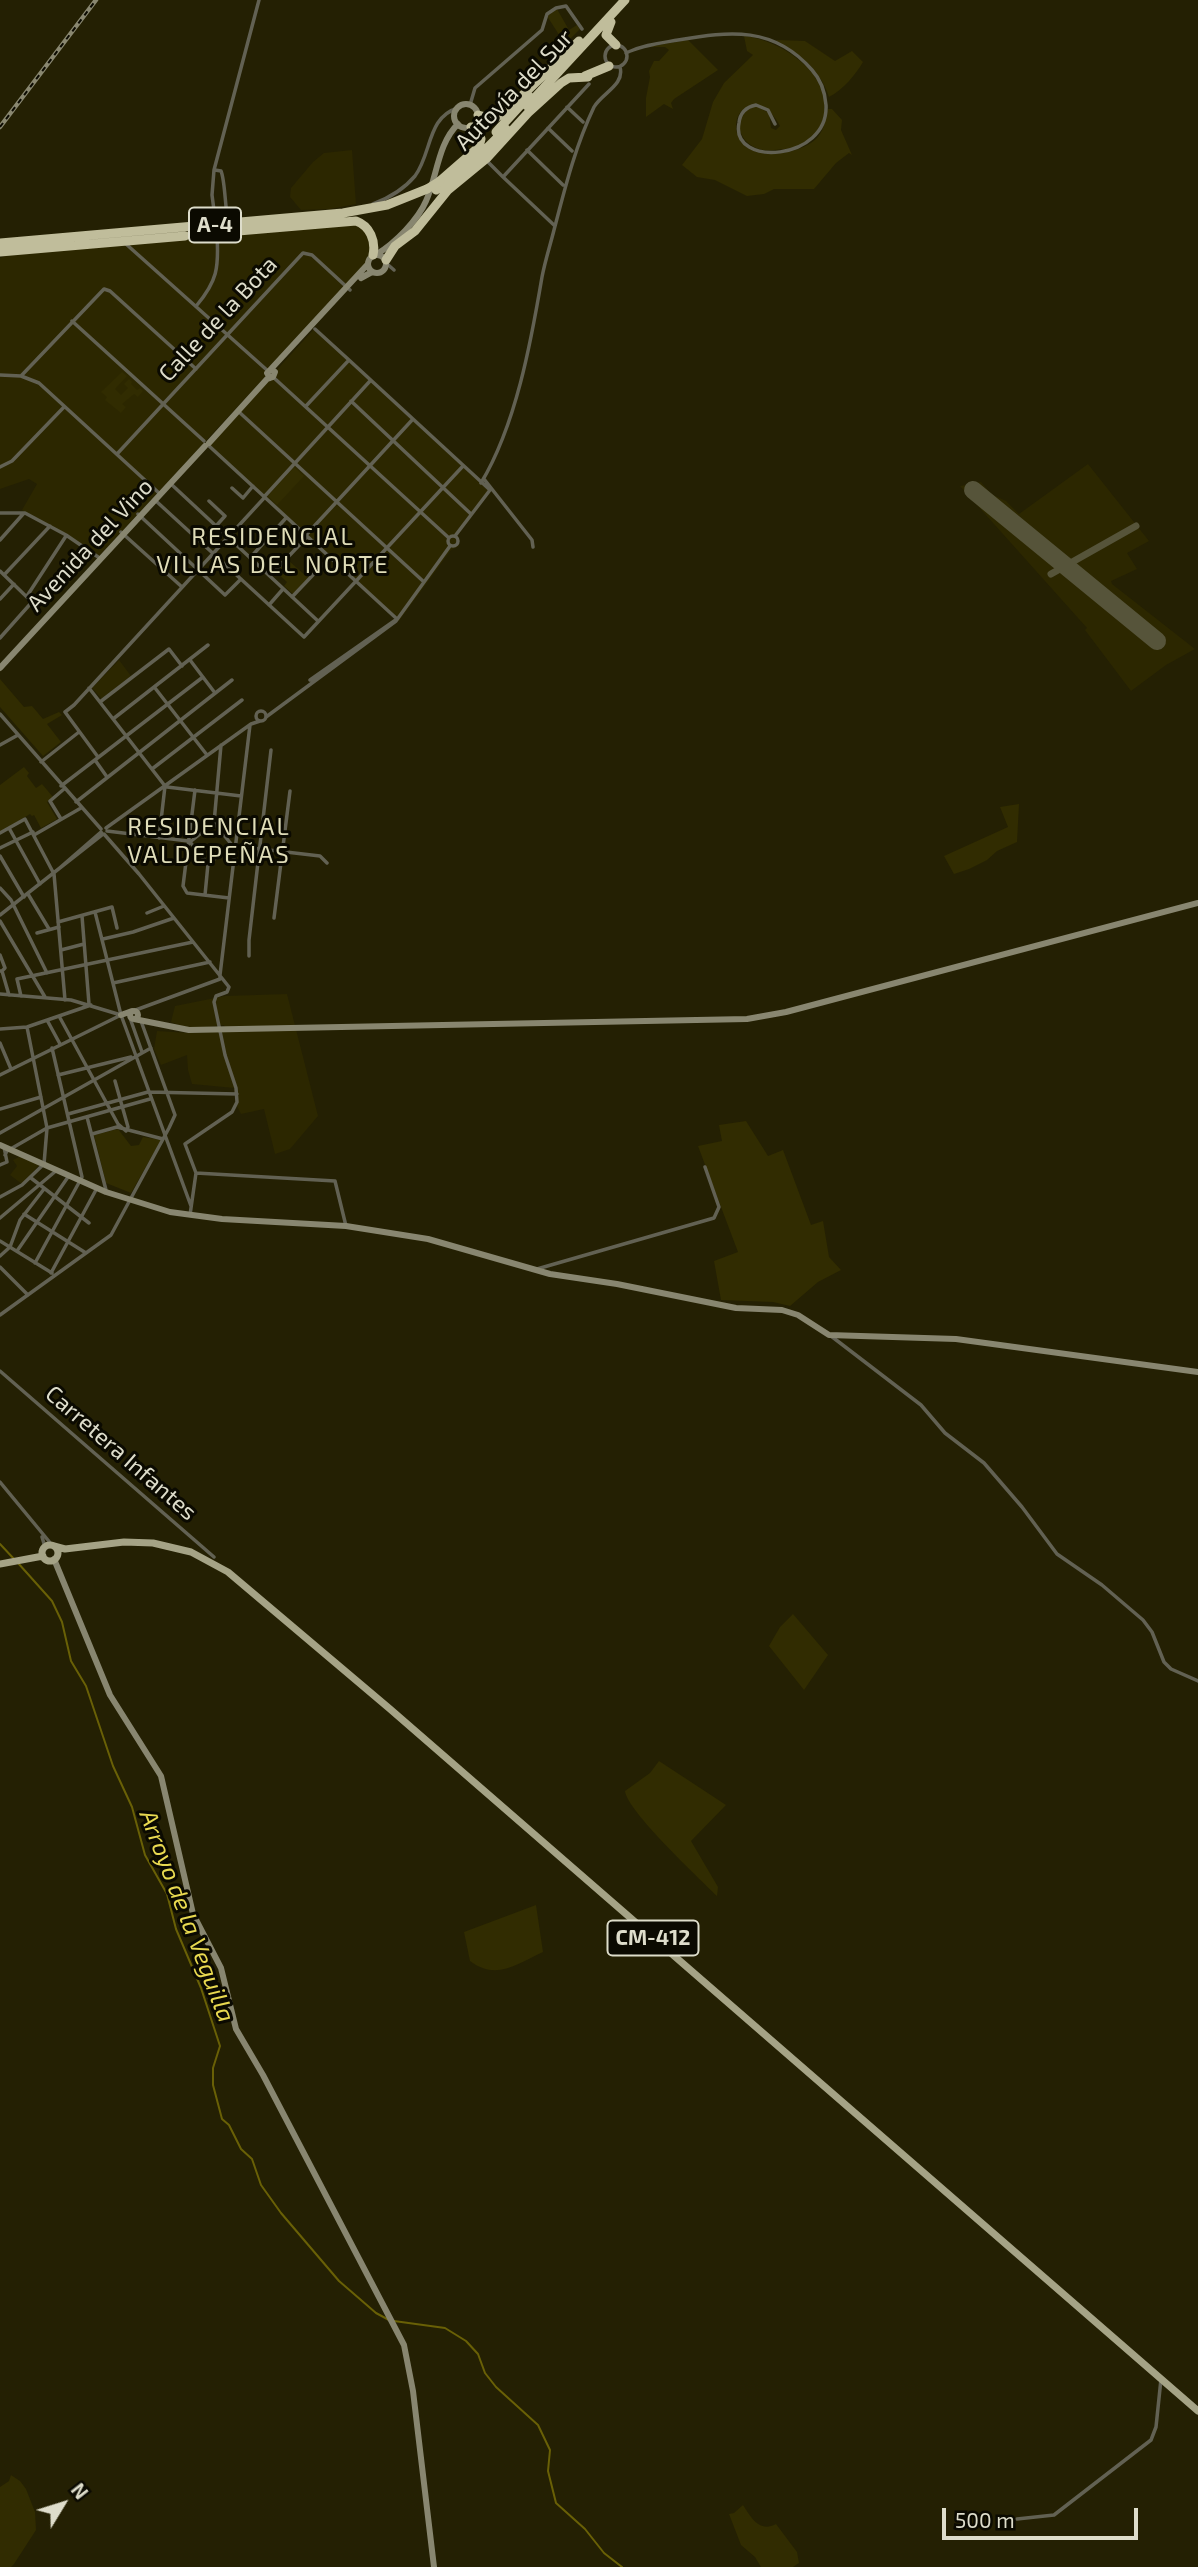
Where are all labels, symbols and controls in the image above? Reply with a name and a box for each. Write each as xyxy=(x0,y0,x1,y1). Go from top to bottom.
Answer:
street label: Autovía del Sur xyxy=(449,24,579,156)
road number: A-4 xyxy=(189,208,241,243)
street label: Calle de la Bota xyxy=(153,251,283,387)
street label: Avenida del Vino xyxy=(21,473,159,617)
district label: RESIDENCIAL VILLAS DEL NORTE xyxy=(158,523,388,579)
district label: RESIDENCIAL VALDEPEÑAS xyxy=(129,813,289,869)
street label: Carretera Infantes xyxy=(40,1380,202,1526)
water label: Arroyo de la Veguilla xyxy=(133,1806,241,2026)
road number: CM-412 xyxy=(608,1920,698,1955)
north arrow xyxy=(28,2469,98,2539)
text: N xyxy=(67,2478,93,2503)
scale bar xyxy=(946,2494,1142,2538)
text: 500 m xyxy=(955,2507,1015,2532)

